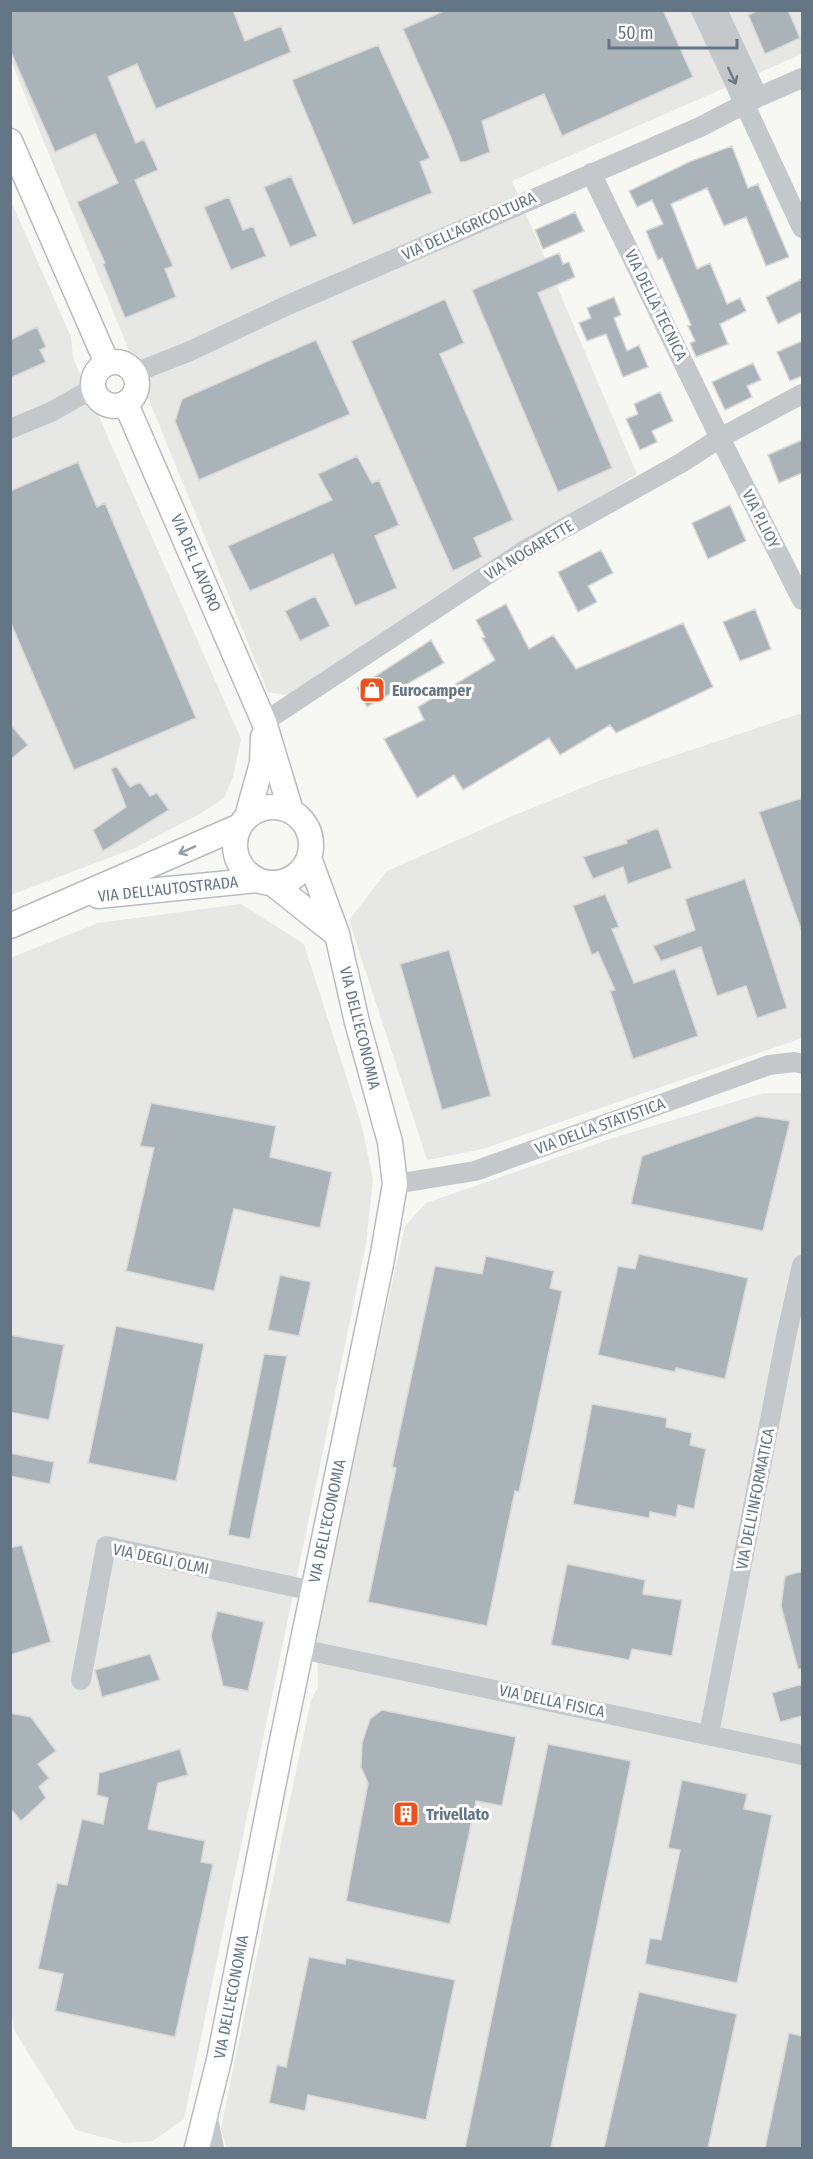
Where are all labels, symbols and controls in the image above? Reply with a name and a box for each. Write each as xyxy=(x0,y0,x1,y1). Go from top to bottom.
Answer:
scale bar xyxy=(609,12,736,50)
text: 50 m xyxy=(618,22,654,44)
one-way arrow xyxy=(726,67,738,85)
street label: VIA DELL'AGRICOLTURA xyxy=(399,188,539,264)
street label: VIA DELLA TECNICA xyxy=(621,246,691,364)
street label: VIA P.LIOY xyxy=(738,487,784,551)
street label: VIA DEL LAVORO xyxy=(167,511,225,615)
street label: VIA NOGARETTE xyxy=(481,516,577,584)
shop icon: Eurocamper xyxy=(357,675,387,705)
place label: Eurocamper xyxy=(392,681,471,700)
one-way arrow xyxy=(178,844,196,856)
street label: VIA DELL'AUTOSTRADA xyxy=(97,872,240,906)
street label: VIA DELL'ECONOMIA xyxy=(336,965,385,1092)
street label: VIA DELLA STATISTICA xyxy=(532,1093,668,1158)
street label: VIA DELL'INFORMATICA xyxy=(732,1426,778,1571)
street label: VIA DELL'ECONOMIA xyxy=(305,1457,350,1585)
street label: VIA DEGLI OLMI xyxy=(111,1540,211,1578)
street label: VIA DELLA FISICA xyxy=(497,1681,607,1722)
building icon: Trivellato xyxy=(391,1799,421,1829)
place label: Trivellato xyxy=(426,1805,490,1824)
street label: VIA DELL'ECONOMIA xyxy=(210,1933,252,2061)

